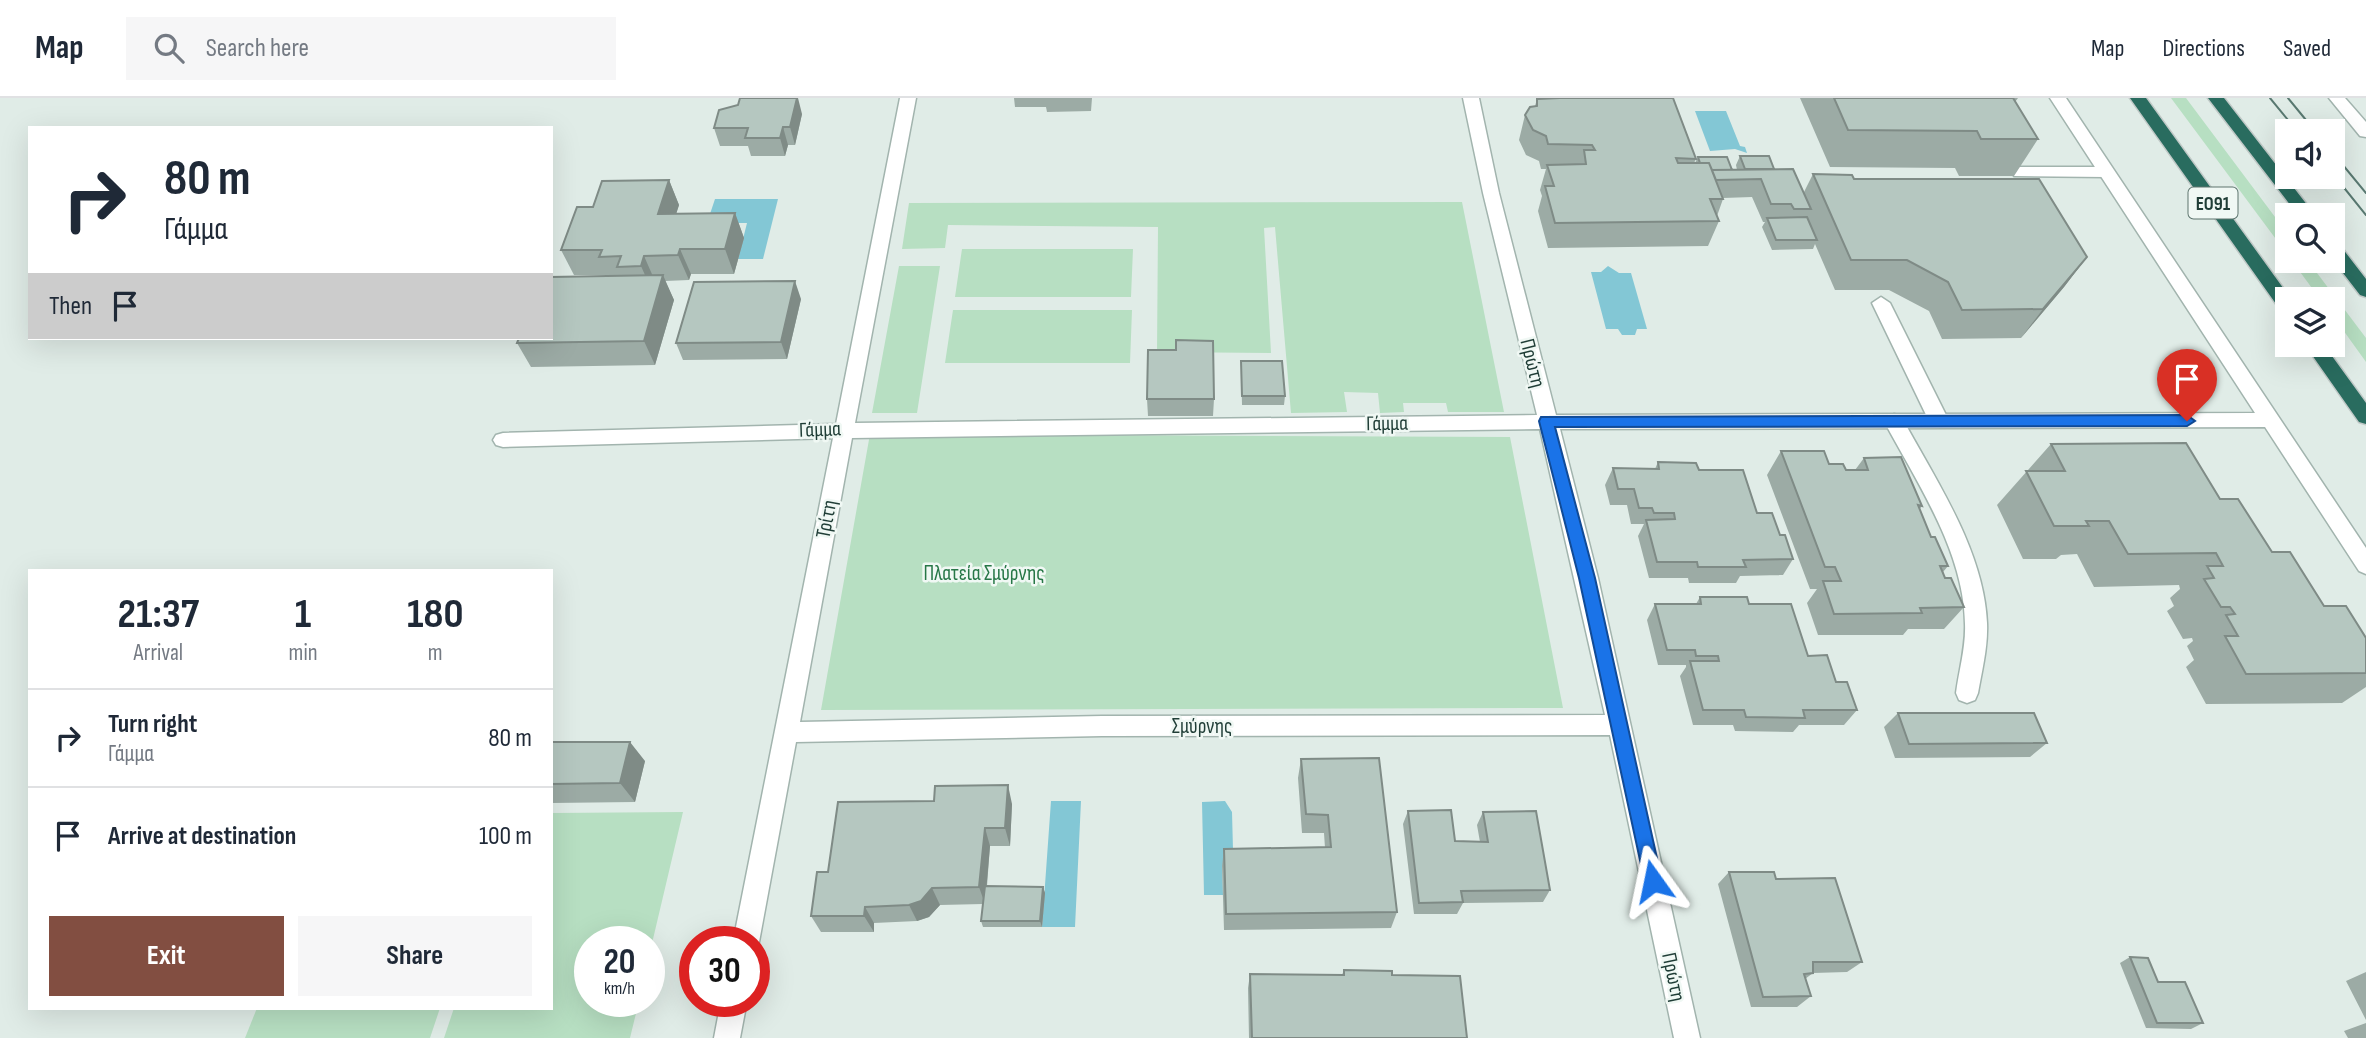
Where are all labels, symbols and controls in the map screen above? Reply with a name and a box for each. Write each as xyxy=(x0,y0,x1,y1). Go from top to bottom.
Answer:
search box xyxy=(126,17,616,80)
text: Map xyxy=(35,28,84,68)
icon: search xyxy=(150,29,188,67)
text: Search here xyxy=(206,33,309,64)
text: Map xyxy=(2091,34,2124,63)
text: Directions xyxy=(2162,34,2245,63)
text: Saved xyxy=(2283,34,2331,63)
map controls xyxy=(2275,119,2345,357)
button: sound xyxy=(2275,119,2345,189)
text: 80 m xyxy=(164,150,251,209)
icon: right xyxy=(49,154,140,245)
road number: ΕΟ91 xyxy=(2188,188,2238,218)
button: search xyxy=(2275,203,2345,273)
text: Γάμμα xyxy=(164,210,228,249)
icon: arrive xyxy=(106,287,144,325)
button: layers xyxy=(2275,287,2345,357)
text: Then xyxy=(49,291,92,322)
street label: Πρώτη xyxy=(1514,336,1551,390)
pin xyxy=(2157,349,2217,421)
icon: arrive xyxy=(2168,360,2206,398)
street label: Γάμμα xyxy=(1366,411,1408,436)
street label: Γάμμα xyxy=(799,416,842,443)
street label: Τρίτη xyxy=(811,498,842,540)
park label: Πλατεία Σμύρνης xyxy=(924,561,1044,586)
text: 21:37 xyxy=(118,589,199,640)
text: 1 xyxy=(295,589,311,640)
text: 180 xyxy=(407,589,463,640)
text: Arrival xyxy=(134,639,183,667)
text: min xyxy=(289,639,318,667)
text: m xyxy=(428,639,443,667)
text: Turn right xyxy=(108,709,197,740)
street label: Σμύρνης xyxy=(1172,714,1232,739)
icon: right xyxy=(49,719,87,757)
text: 80 m xyxy=(488,723,532,754)
text: Γάμμα xyxy=(108,740,154,768)
icon: arrive xyxy=(49,817,87,855)
text: Arrive at destination xyxy=(108,821,296,852)
text: 100 m xyxy=(479,821,532,852)
position arrow xyxy=(1616,844,1690,918)
button: Exit xyxy=(49,916,284,996)
button: Share xyxy=(298,916,532,996)
speed limit sign: 30 xyxy=(679,926,770,1017)
text: 20 xyxy=(604,941,636,984)
street label: Πρώτη xyxy=(1656,950,1691,1004)
text: km/h xyxy=(604,978,635,999)

